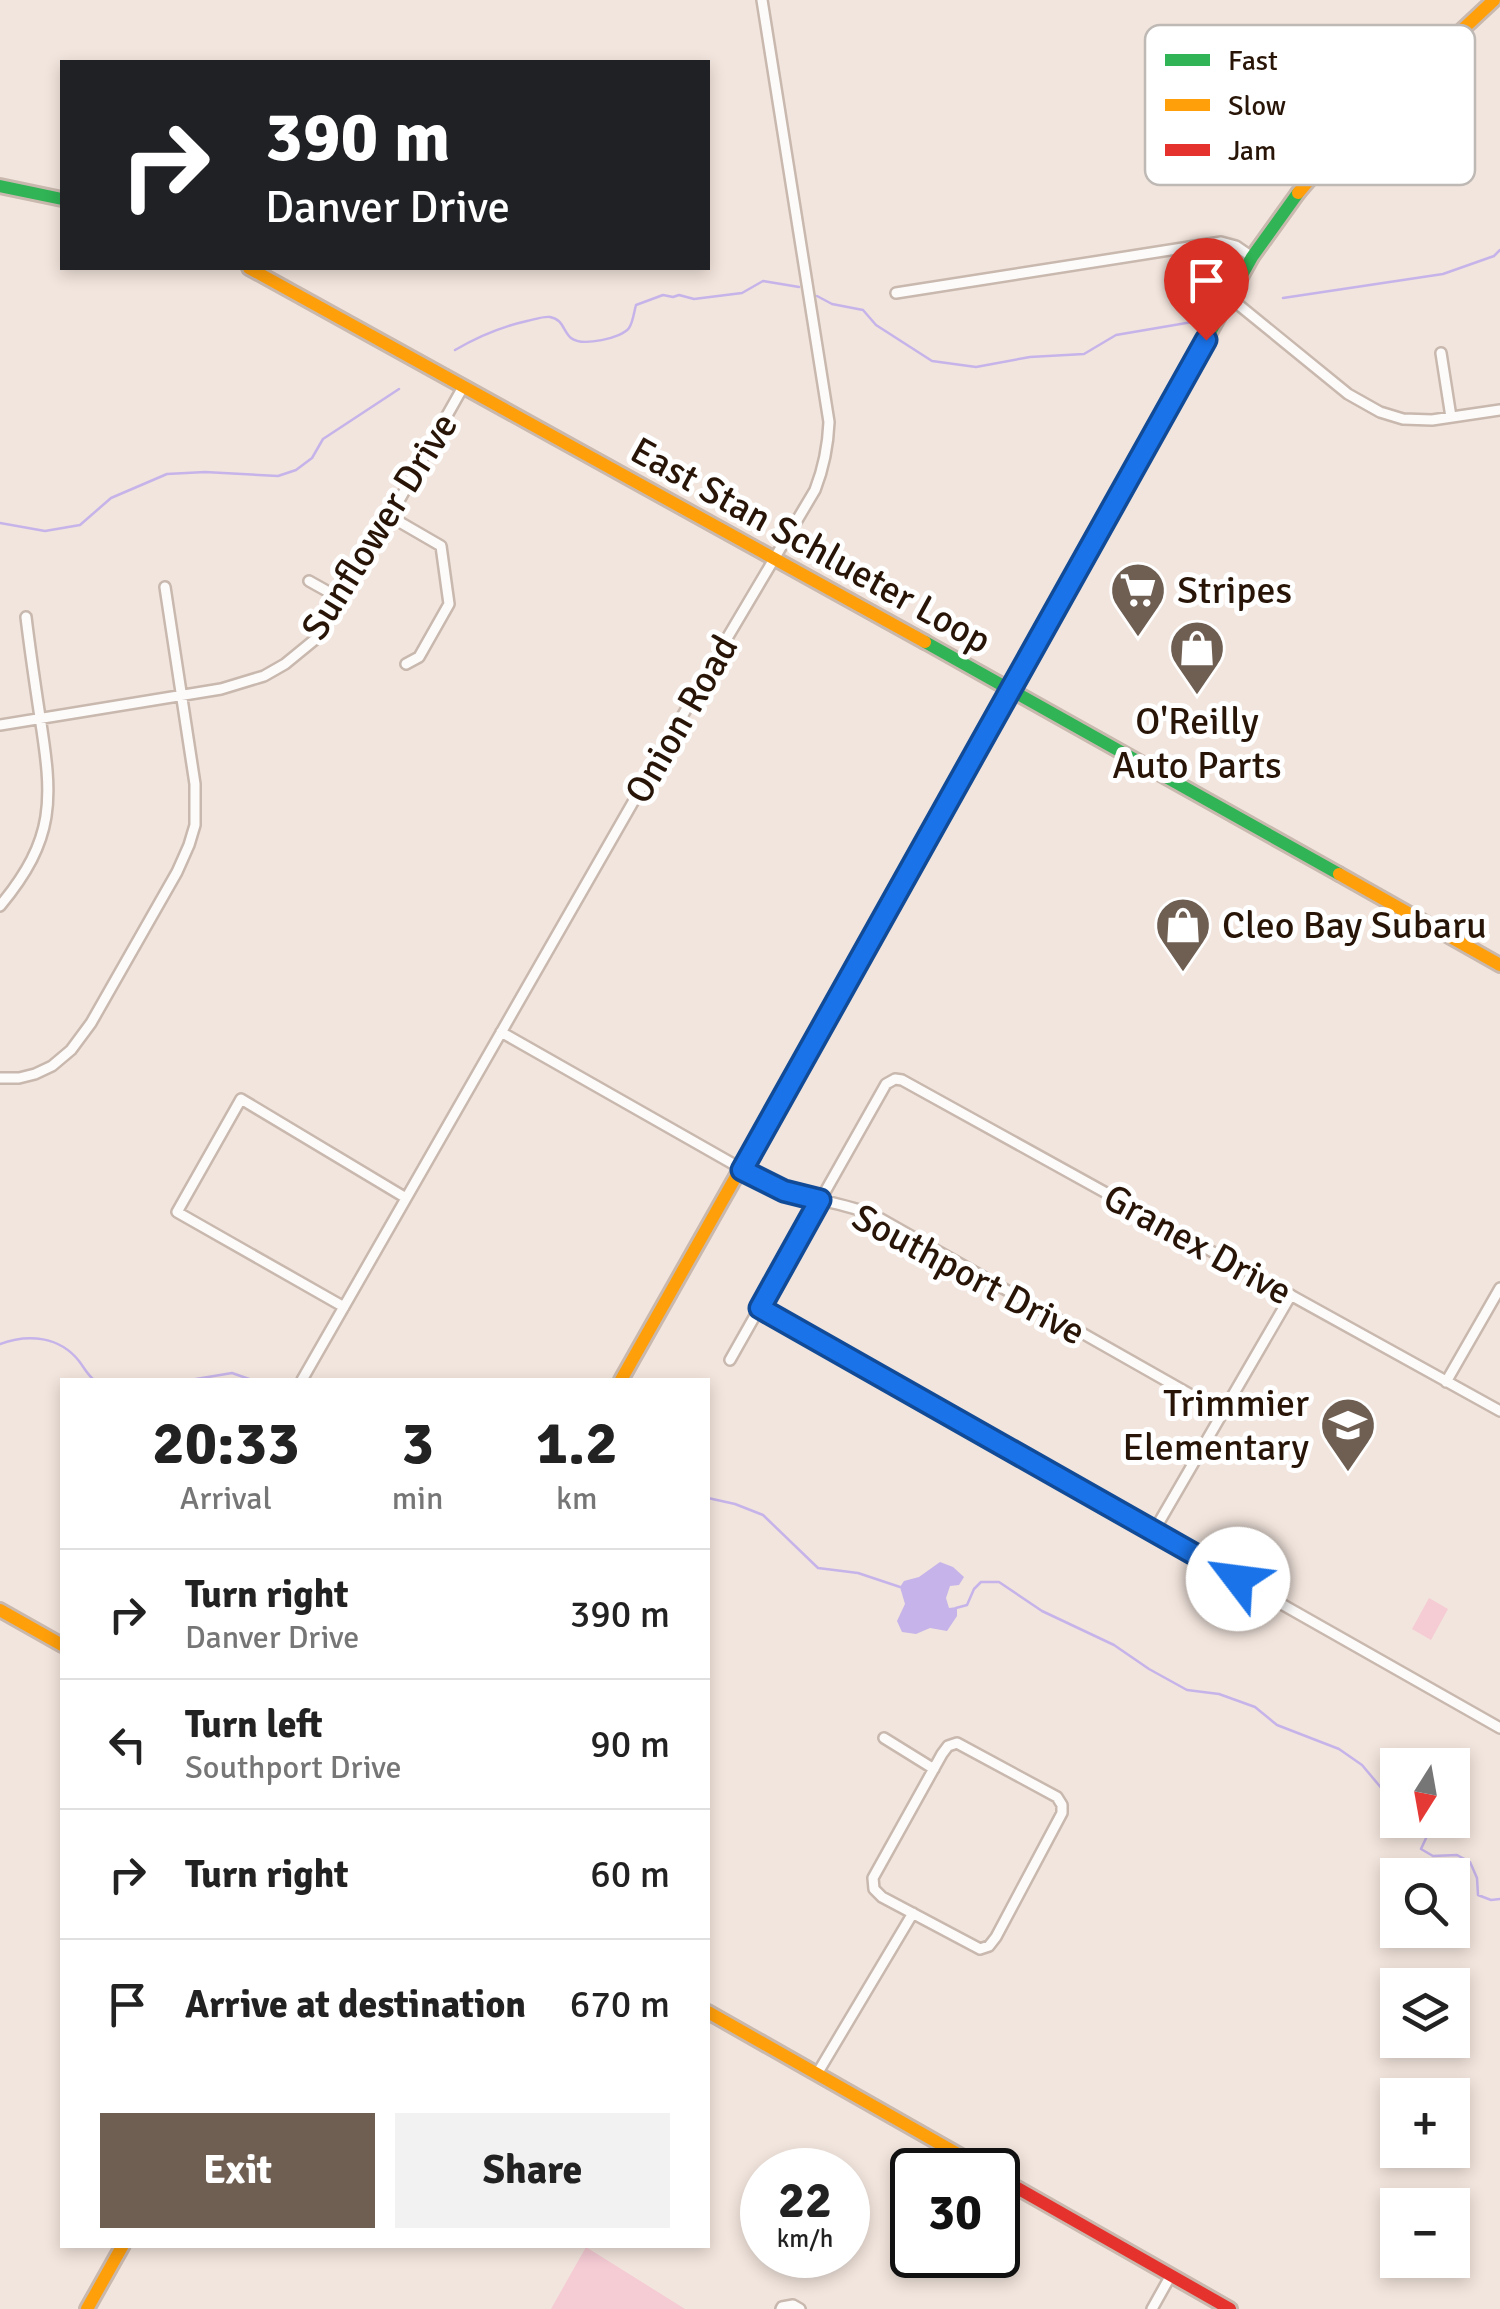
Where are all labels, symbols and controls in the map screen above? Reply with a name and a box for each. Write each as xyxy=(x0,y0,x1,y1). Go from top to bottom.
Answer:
legend xyxy=(1145,25,1475,185)
text: Fast xyxy=(1228,44,1278,78)
text: Slow xyxy=(1228,89,1286,123)
text: 390 m xyxy=(265,94,450,180)
icon: right xyxy=(100,100,230,230)
text: Jam xyxy=(1228,134,1276,168)
text: Danver Drive xyxy=(265,180,510,235)
pin xyxy=(1164,238,1249,341)
icon: arrive xyxy=(1179,253,1234,308)
street label: Sunflower Drive xyxy=(291,404,468,648)
street label: East Stan Schlueter Loop xyxy=(622,427,999,664)
supermarket icon: Stripes xyxy=(1108,560,1168,639)
place label: Stripes xyxy=(1177,567,1292,614)
shop icon: O'Reilly Auto Parts xyxy=(1167,618,1227,697)
street label: Onion Road xyxy=(615,627,748,812)
place label: O'Reilly Auto Parts xyxy=(1112,698,1282,789)
shop icon: Cleo Bay Subaru xyxy=(1153,895,1213,974)
place label: Cleo Bay Subaru xyxy=(1222,902,1487,949)
street label: Granex Drive xyxy=(1095,1173,1300,1315)
street label: Southport Drive xyxy=(844,1193,1093,1356)
place label: Trimmier Elementary xyxy=(1122,1380,1309,1471)
school or university icon: Trimmier Elementary xyxy=(1318,1395,1378,1474)
text: 20:33 xyxy=(152,1407,300,1481)
text: 3 xyxy=(401,1407,434,1481)
text: 1.2 xyxy=(536,1407,618,1481)
text: Arrival xyxy=(180,1479,272,1518)
text: min xyxy=(392,1479,443,1518)
text: km xyxy=(556,1479,598,1518)
position arrow xyxy=(1186,1527,1290,1631)
text: Turn right xyxy=(185,1571,349,1618)
icon: right xyxy=(100,1587,155,1642)
text: 390 m xyxy=(570,1591,670,1638)
text: Danver Drive xyxy=(185,1618,359,1657)
text: Turn left xyxy=(185,1701,323,1748)
icon: left xyxy=(100,1717,155,1772)
text: 90 m xyxy=(590,1721,670,1768)
text: Southport Drive xyxy=(185,1748,401,1787)
north arrow xyxy=(1380,1748,1470,1838)
map controls xyxy=(1380,1748,1470,2278)
icon: right xyxy=(100,1847,155,1902)
text: Turn right xyxy=(185,1851,349,1898)
text: 60 m xyxy=(590,1851,670,1898)
button: search xyxy=(1380,1858,1470,1948)
button: layers xyxy=(1380,1968,1470,2058)
icon: arrive xyxy=(100,1977,155,2032)
text: Arrive at destination xyxy=(185,1981,526,2028)
text: 670 m xyxy=(570,1981,670,2028)
button: + xyxy=(1380,2078,1470,2168)
button: Exit xyxy=(100,2113,375,2228)
button: Share xyxy=(395,2113,670,2228)
speed limit sign: 30 xyxy=(890,2148,1020,2278)
text: 22 xyxy=(778,2170,832,2232)
button: − xyxy=(1380,2188,1470,2278)
text: km/h xyxy=(777,2223,833,2254)

